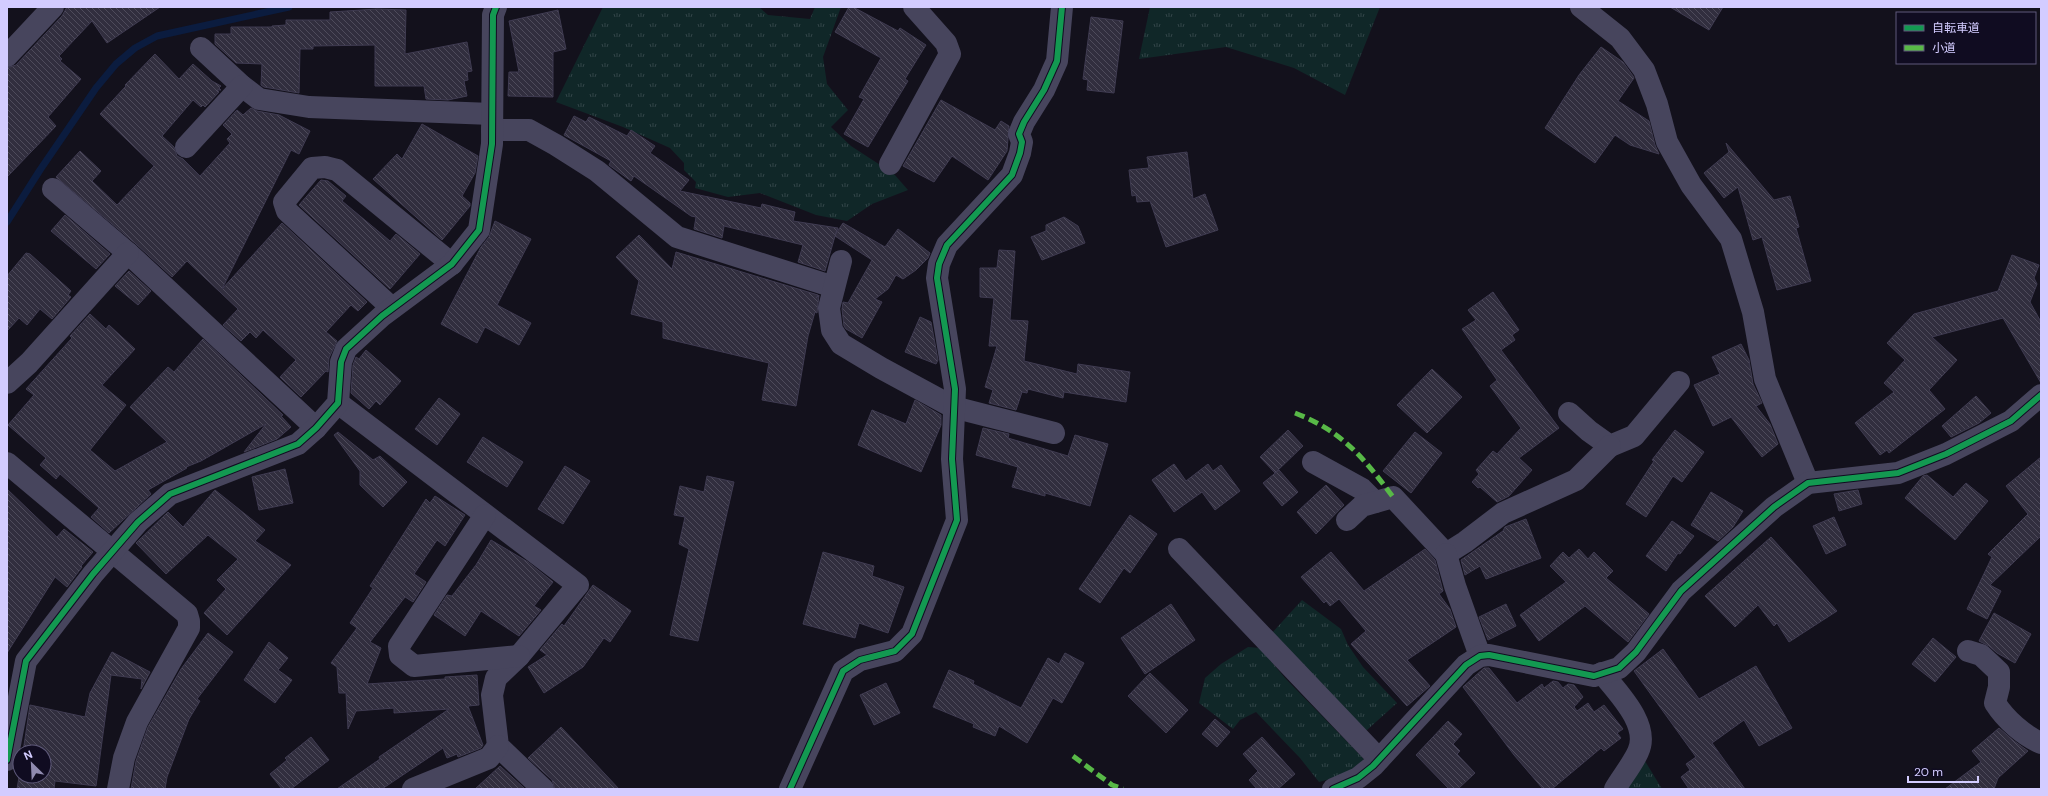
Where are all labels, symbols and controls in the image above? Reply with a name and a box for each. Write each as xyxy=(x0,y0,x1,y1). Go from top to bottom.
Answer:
legend xyxy=(1896,12,2036,64)
text: 自転車道 xyxy=(1932,20,1980,36)
text: 小道 xyxy=(1932,40,1956,56)
north arrow xyxy=(12,744,52,784)
text: N xyxy=(21,747,34,763)
scale bar xyxy=(1908,758,1978,784)
text: 20 m xyxy=(1914,764,1943,780)

